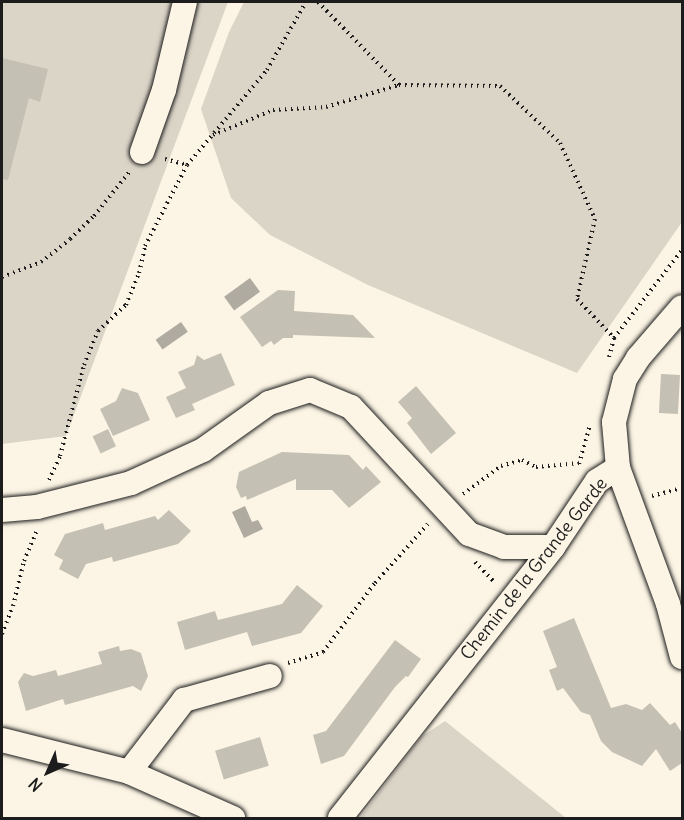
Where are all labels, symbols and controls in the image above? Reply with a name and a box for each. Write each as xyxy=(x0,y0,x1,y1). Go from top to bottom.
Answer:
street label: Chemin de la Grande Garde xyxy=(456,474,612,664)
north arrow xyxy=(18,742,78,802)
text: N xyxy=(24,774,46,796)

